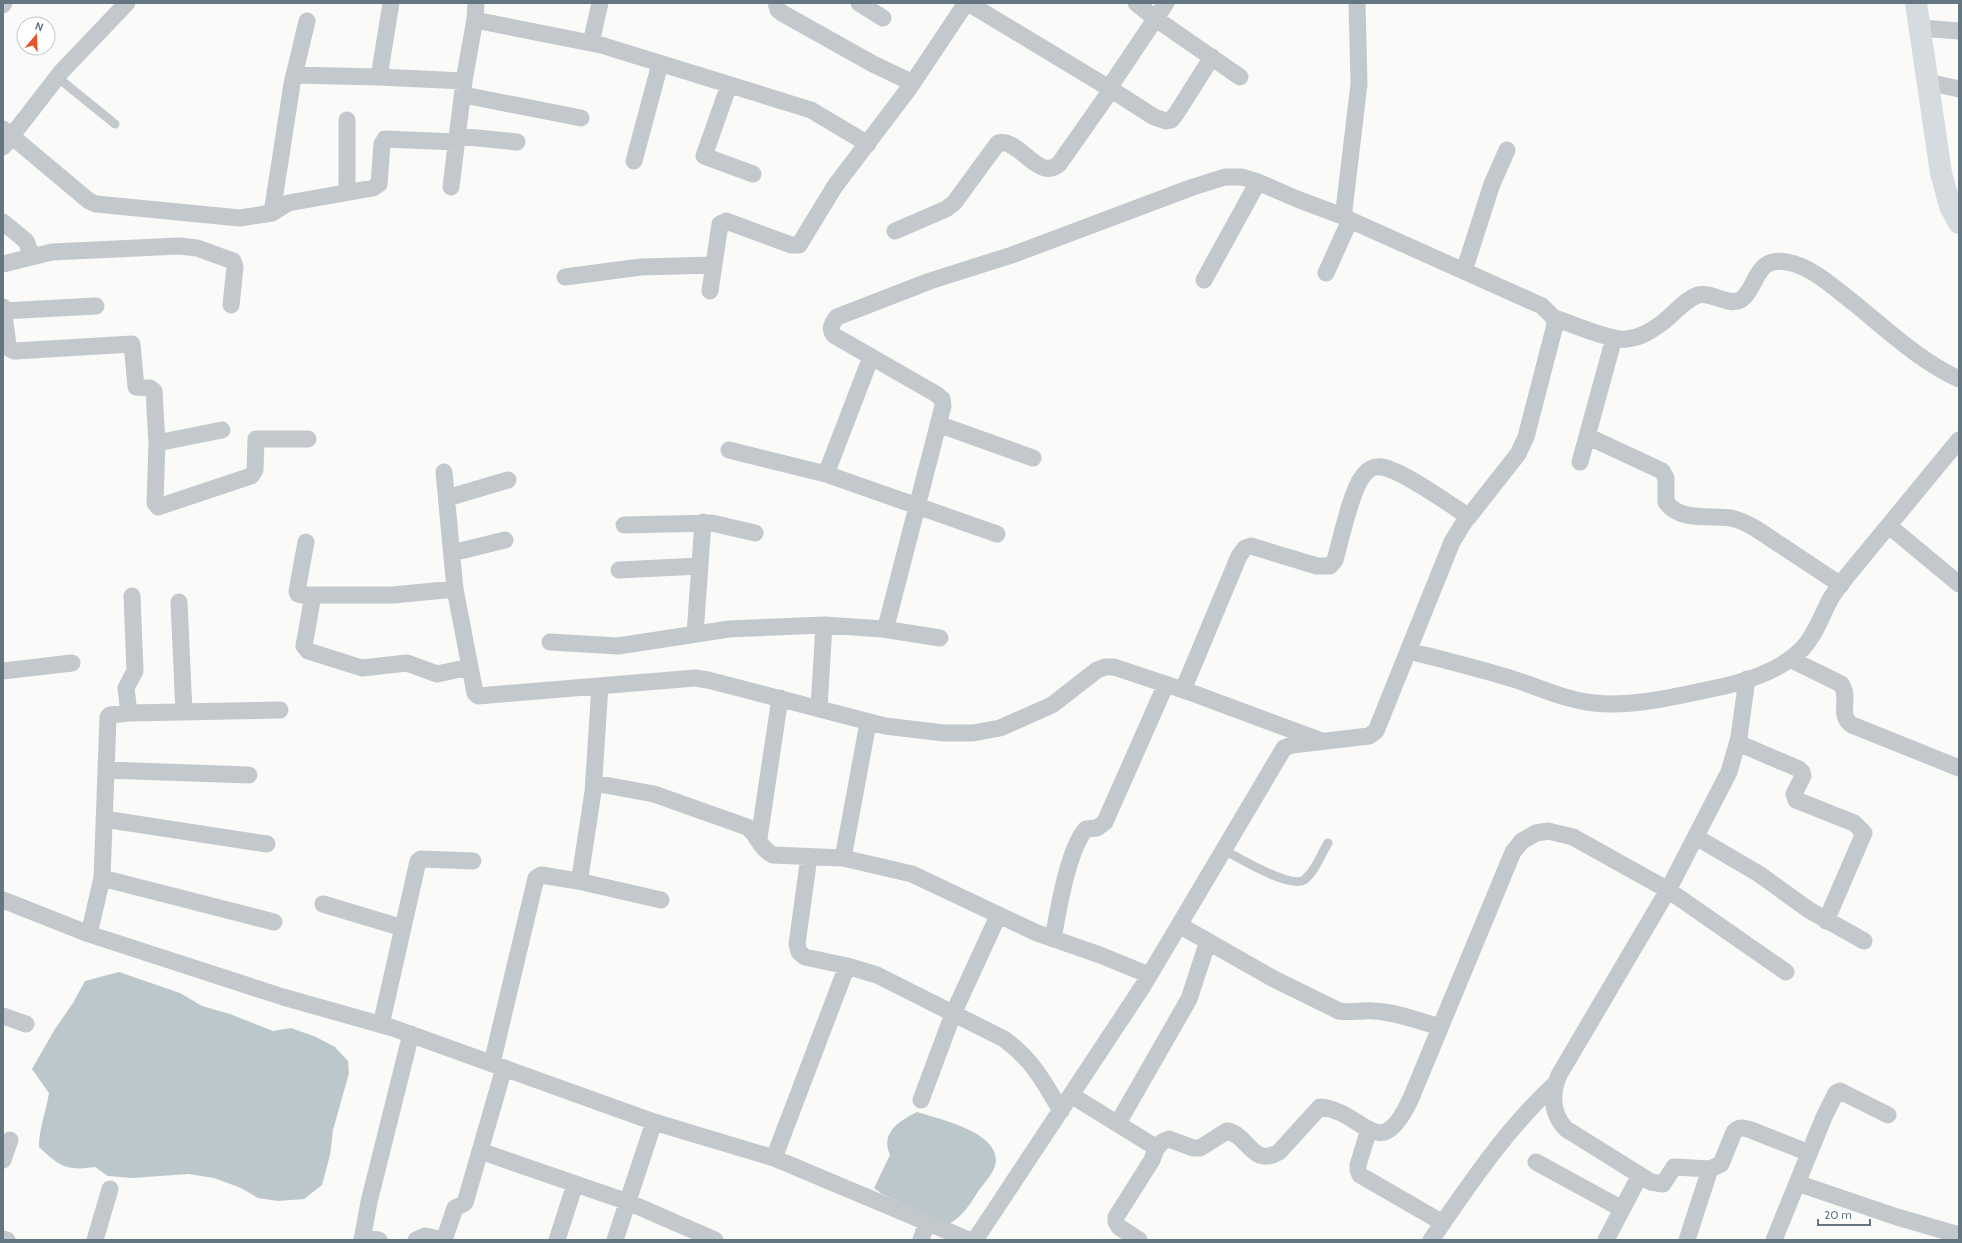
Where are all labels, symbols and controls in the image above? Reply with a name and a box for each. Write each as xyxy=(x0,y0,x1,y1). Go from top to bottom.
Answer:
north arrow xyxy=(16,16,56,56)
text: N xyxy=(33,19,45,34)
scale bar xyxy=(1818,1201,1870,1227)
text: 20 m xyxy=(1824,1207,1852,1222)

